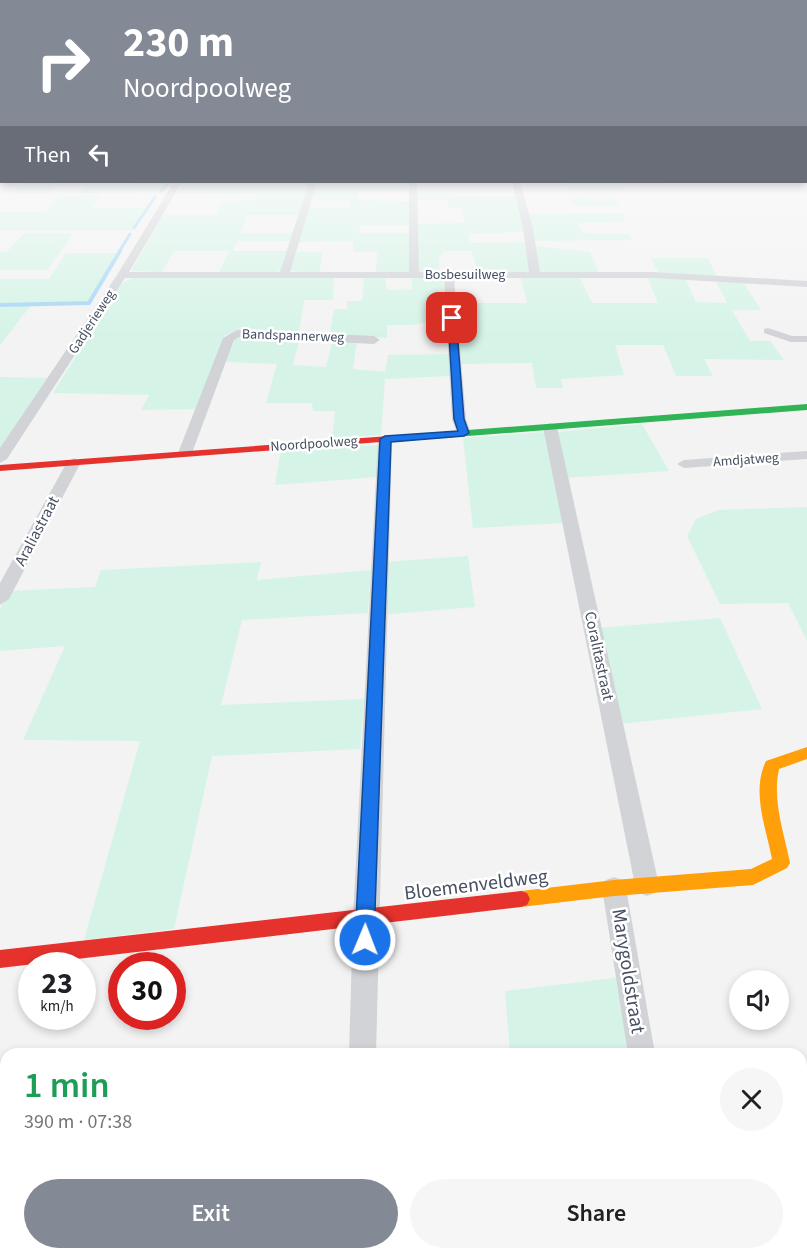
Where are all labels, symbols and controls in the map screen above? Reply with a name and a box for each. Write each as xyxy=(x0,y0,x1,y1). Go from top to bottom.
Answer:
text: 230 m xyxy=(123,13,234,73)
icon: right xyxy=(24,24,102,102)
text: Noordpoolweg xyxy=(123,69,291,108)
icon: left xyxy=(83,138,116,171)
text: Then xyxy=(24,139,71,171)
street label: Bosbesuilweg xyxy=(425,265,505,285)
street label: Gadjerieweg xyxy=(64,286,120,358)
pin xyxy=(426,292,477,343)
icon: arrive xyxy=(435,301,468,334)
street label: Bandspannerweg xyxy=(241,324,345,348)
street label: Noordpoolweg xyxy=(270,431,358,457)
street label: Amdjatweg xyxy=(712,448,780,472)
street label: Araliastraat xyxy=(9,492,65,570)
street label: Coralitastraat xyxy=(579,609,619,703)
street label: Bloemenveldweg xyxy=(403,862,549,908)
street label: Marygoldstraat xyxy=(604,907,652,1036)
position arrow xyxy=(333,908,397,972)
speed limit sign: 30 xyxy=(108,952,186,1030)
text: 23 xyxy=(41,962,73,1005)
map controls xyxy=(729,970,789,1030)
button: sound xyxy=(729,970,789,1030)
text: km/h xyxy=(40,996,74,1017)
text: 1 min xyxy=(24,1060,110,1111)
button: close xyxy=(720,1068,783,1131)
text: 390 m · 07:38 xyxy=(24,1108,132,1136)
button: Exit xyxy=(24,1179,398,1248)
button: Share xyxy=(410,1179,783,1248)

